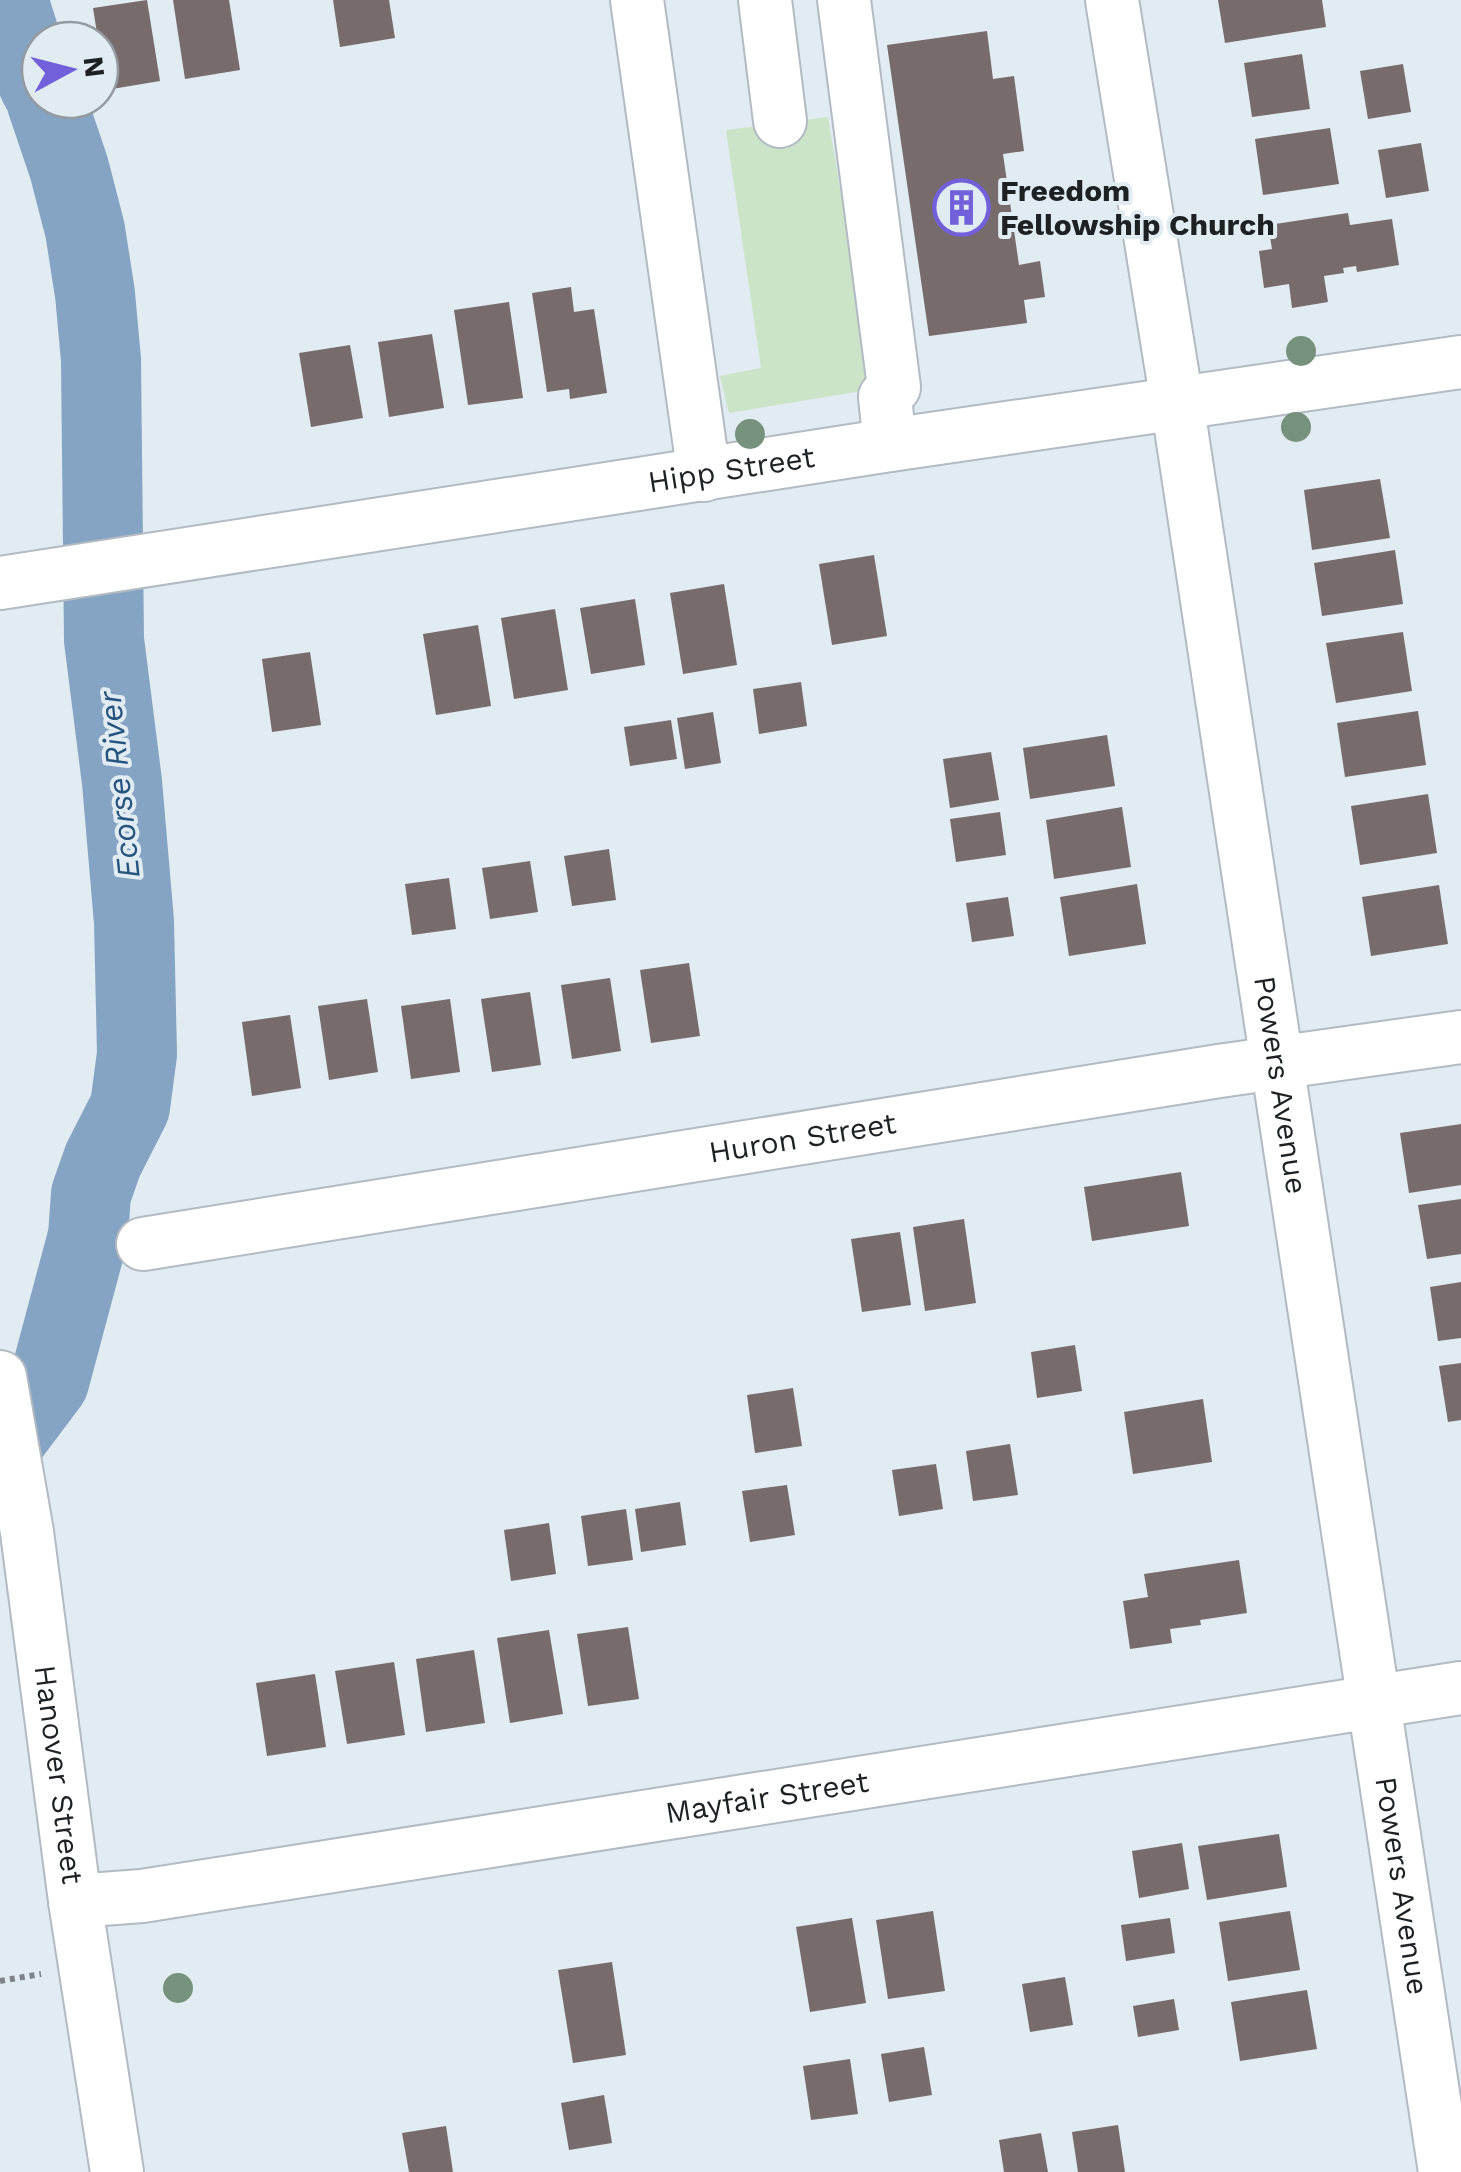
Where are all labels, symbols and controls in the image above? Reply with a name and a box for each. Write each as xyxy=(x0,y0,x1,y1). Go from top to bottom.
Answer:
north arrow xyxy=(20,20,120,120)
text: N xyxy=(77,55,112,79)
place label: Freedom Fellowship Church xyxy=(1000,173,1275,242)
building icon: Freedom Fellowship Church xyxy=(931,178,991,238)
street label: Hipp Street xyxy=(645,439,817,499)
water label: Ecorse River xyxy=(90,688,148,880)
street label: Powers Avenue xyxy=(1247,973,1315,1196)
street label: Huron Street xyxy=(706,1105,899,1170)
street label: Hanover Street xyxy=(27,1663,91,1887)
street label: Mayfair Street xyxy=(663,1764,871,1830)
street label: Powers Avenue xyxy=(1368,1774,1436,1997)

